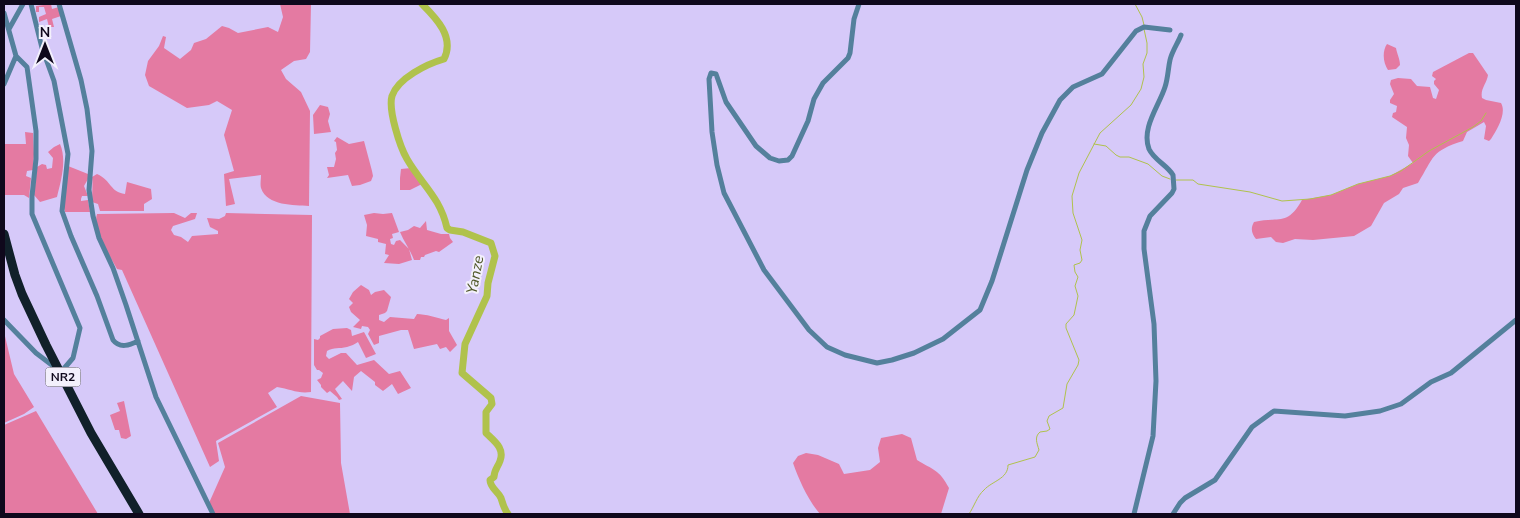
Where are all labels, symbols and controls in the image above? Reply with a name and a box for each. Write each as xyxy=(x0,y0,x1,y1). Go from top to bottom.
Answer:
north arrow xyxy=(20,20,70,70)
text: N xyxy=(40,23,50,42)
water label: Yanze xyxy=(461,254,489,296)
road number: NR2 xyxy=(46,368,80,387)

